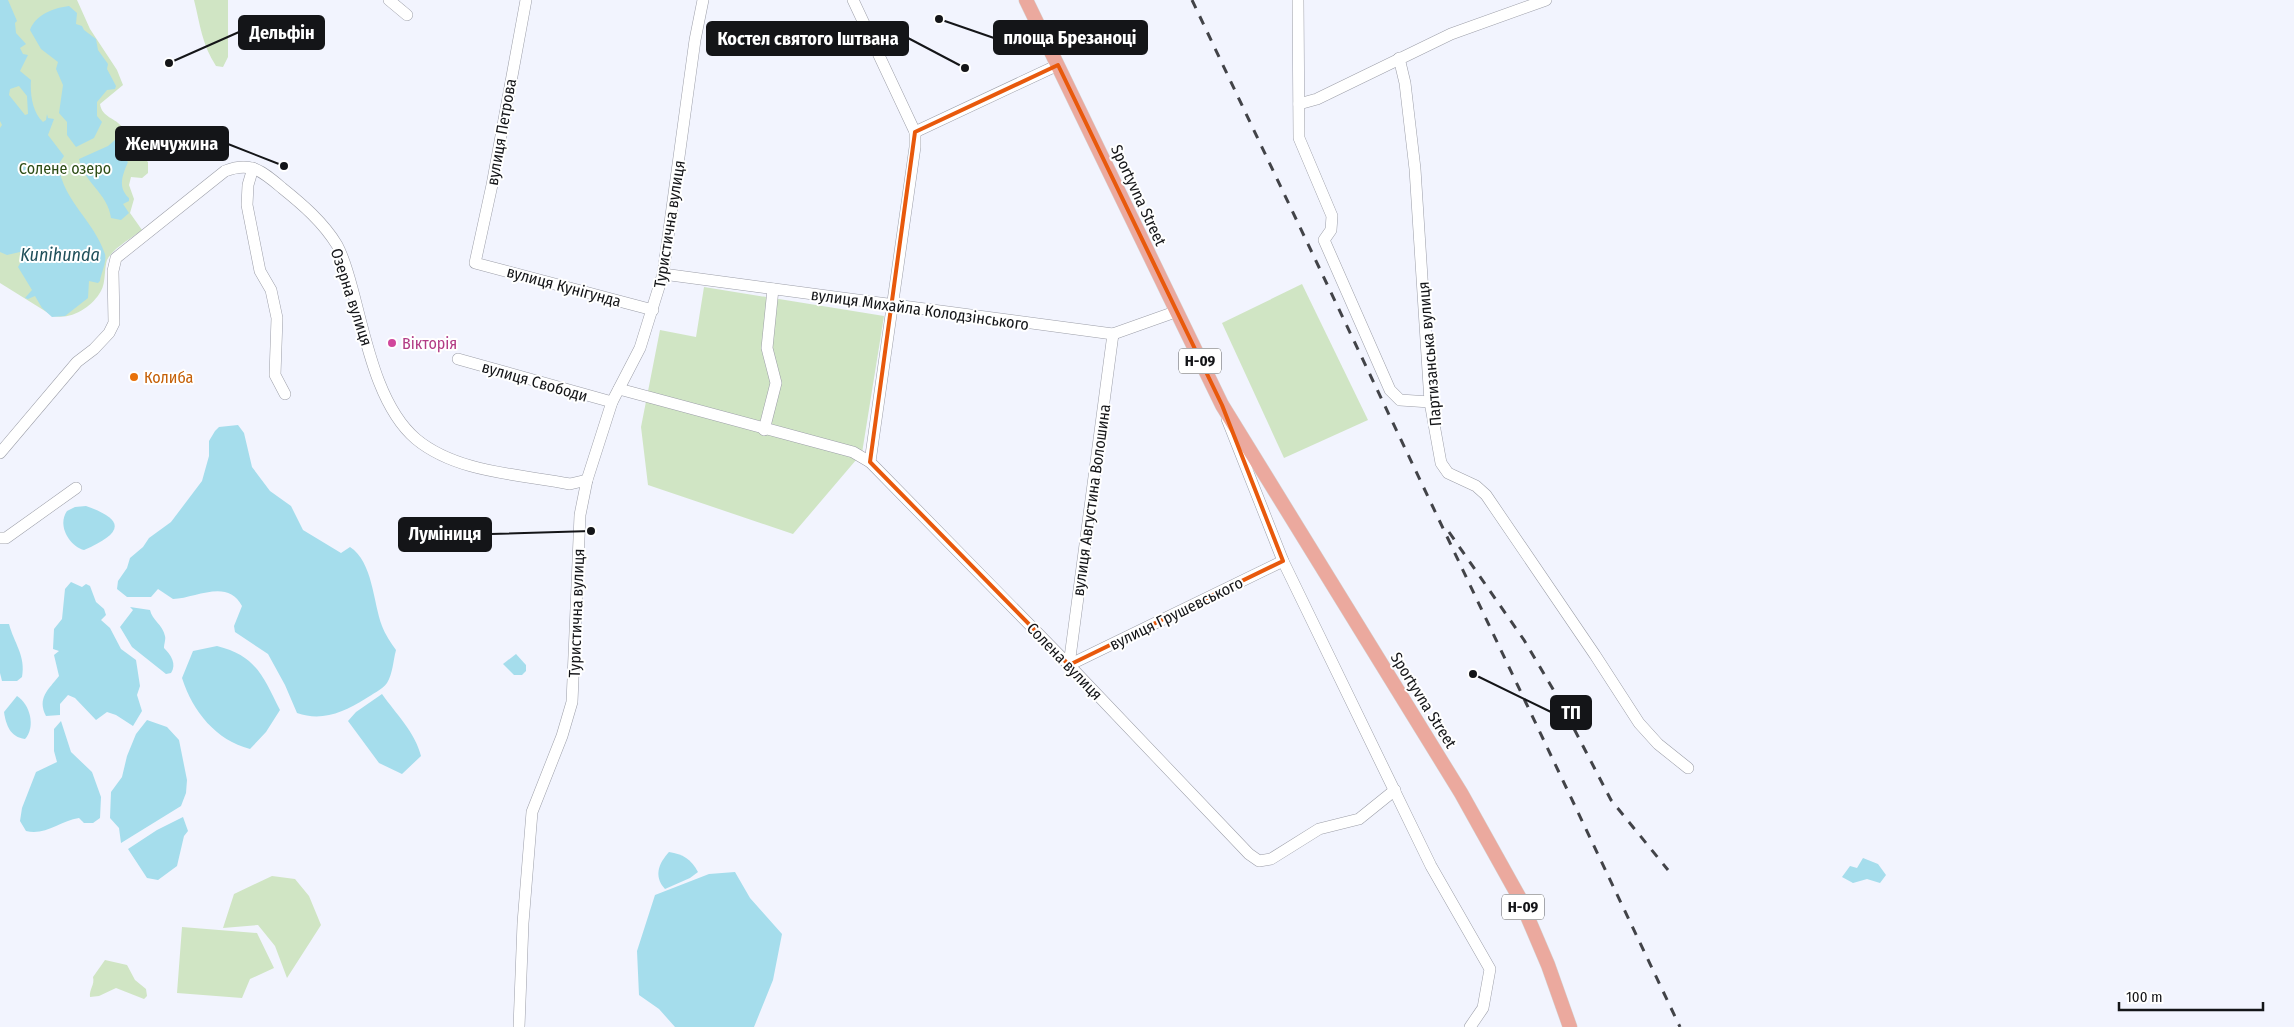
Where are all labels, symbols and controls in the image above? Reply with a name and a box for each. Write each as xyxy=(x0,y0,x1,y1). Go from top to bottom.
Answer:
callout: Дельфін xyxy=(239,16,324,49)
callout: площа Брезаноці xyxy=(994,21,1147,54)
text: Дельфін xyxy=(248,22,315,44)
callout: Костел святого Іштвана xyxy=(707,22,908,55)
text: площа Брезаноці xyxy=(1004,27,1136,49)
text: Костел святого Іштвана xyxy=(717,28,899,50)
street label: вулиця Петрова xyxy=(483,77,520,187)
callout: Жемчужина xyxy=(116,127,228,160)
text: Жемчужина xyxy=(125,133,218,155)
street label: Sportyvna Street xyxy=(1107,142,1171,249)
park label: Солене озеро xyxy=(19,159,111,178)
street label: Туристична вулиця xyxy=(650,159,689,289)
water label: Kunihunda xyxy=(20,244,100,266)
street label: Озерна вулиця xyxy=(327,246,376,348)
street label: вулиця Кунігунда xyxy=(505,262,623,311)
street label: Партизанська вулиця xyxy=(1414,281,1445,427)
street label: вулиця Михайла Колодзінського xyxy=(810,285,1030,334)
place label: Вікторія xyxy=(402,334,457,353)
marker: Вікторія xyxy=(386,337,398,349)
road number: Н-09 xyxy=(1179,348,1221,374)
street label: вулиця Свободи xyxy=(480,357,590,406)
place label: Колиба xyxy=(144,368,194,387)
marker: Колиба xyxy=(128,371,140,383)
street label: вулиця Августина Волошина xyxy=(1069,403,1114,597)
callout: Луміниця xyxy=(399,518,491,551)
text: Луміниця xyxy=(409,523,481,545)
street label: Туристична вулиця xyxy=(565,548,588,678)
street label: вулиця Грушевського xyxy=(1106,573,1246,654)
street label: Солена вулиця xyxy=(1023,619,1106,704)
street label: Sportyvna Street xyxy=(1387,649,1461,752)
callout: ТП xyxy=(1551,696,1591,729)
text: ТП xyxy=(1561,702,1581,724)
road number: Н-09 xyxy=(1502,894,1544,920)
scale bar xyxy=(2119,980,2263,1012)
text: 100 m xyxy=(2126,988,2163,1006)

